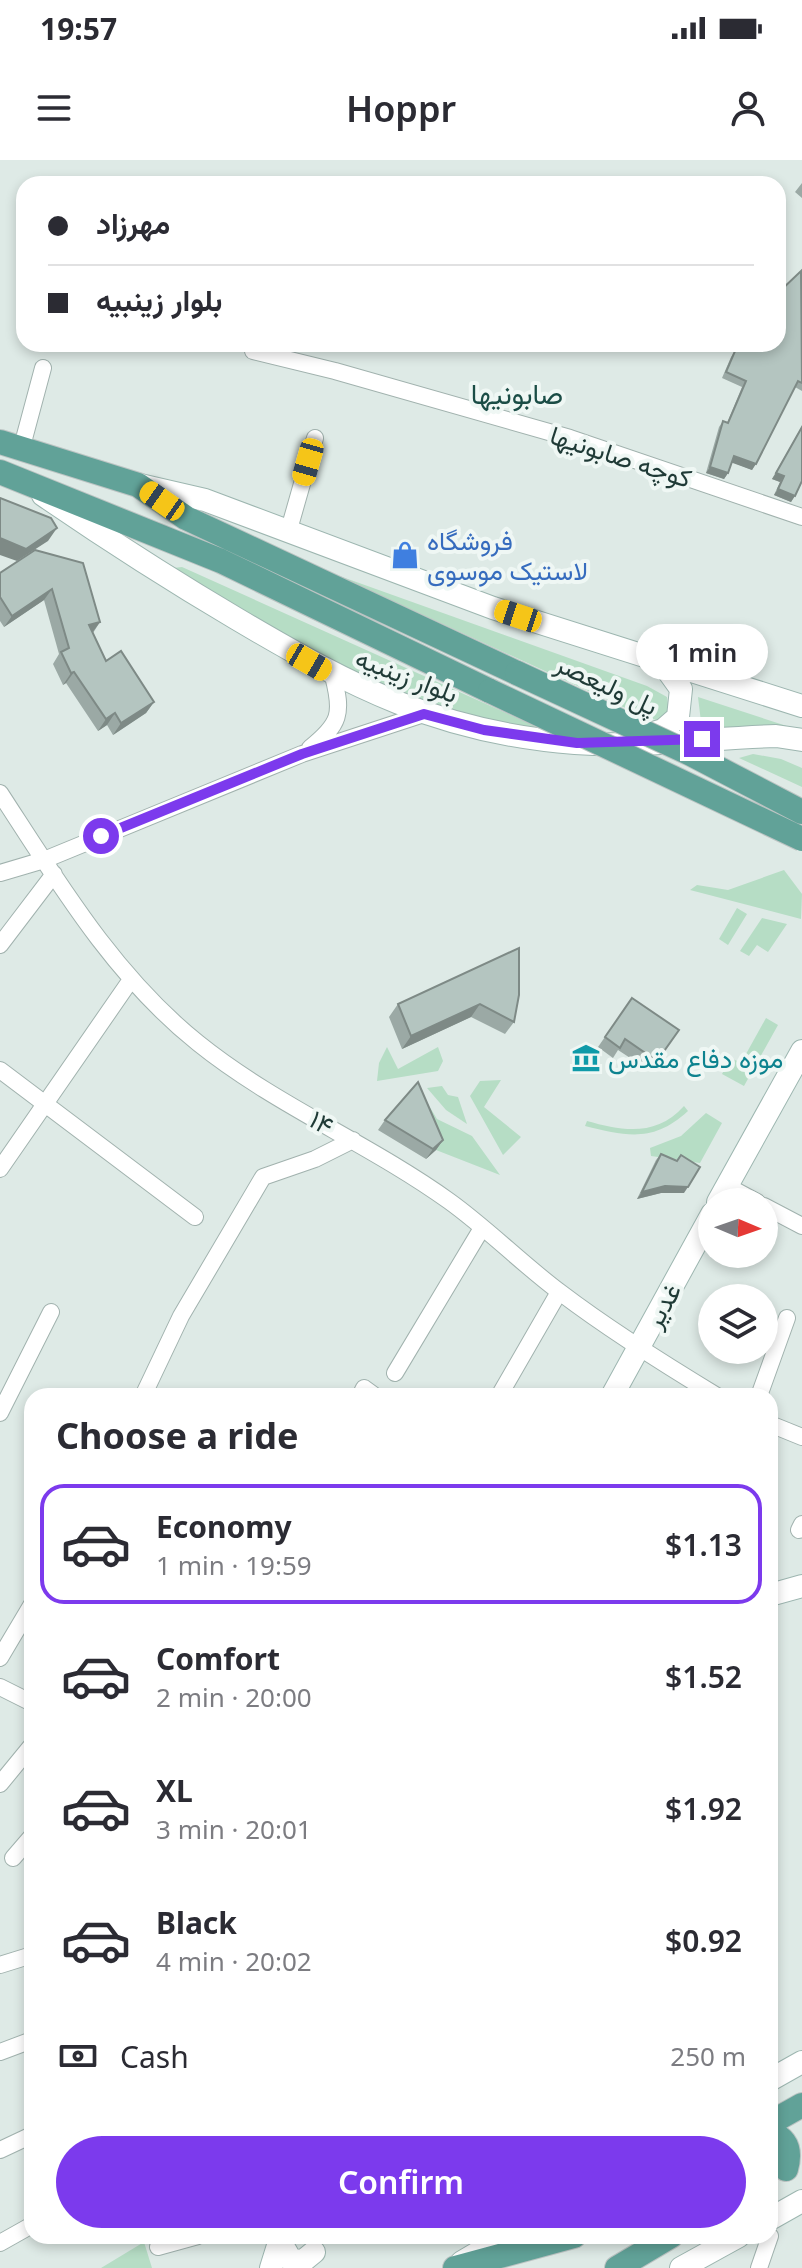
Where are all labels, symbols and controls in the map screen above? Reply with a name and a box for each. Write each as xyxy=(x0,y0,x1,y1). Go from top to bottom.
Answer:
text: 19:57 xyxy=(40,8,117,49)
text: Hoppr xyxy=(346,84,456,133)
icon: menu xyxy=(32,86,76,130)
icon: person xyxy=(726,86,770,130)
text: مهرزاد xyxy=(96,202,170,243)
text: بلوار زینبیه xyxy=(96,279,223,320)
district label: صابونیها xyxy=(471,374,563,412)
street label: کوچه صابونیها xyxy=(545,416,696,497)
car xyxy=(290,436,326,488)
car xyxy=(135,477,189,525)
place label: فروشگاه لاستیک موسوی xyxy=(427,522,588,588)
shop icon: فروشگاه لاستیک موسوی xyxy=(390,540,420,570)
car xyxy=(491,597,545,635)
callout: 1 min xyxy=(636,623,768,679)
text: 1 min xyxy=(667,634,737,670)
street label: بلوار زینبیه xyxy=(351,639,463,711)
car xyxy=(282,640,336,684)
street label: پل ولیعصر xyxy=(549,644,664,724)
route end xyxy=(684,721,720,757)
route start xyxy=(83,818,119,854)
place label: موزه دفاع مقدس xyxy=(608,1040,783,1077)
museum icon: موزه دفاع مقدس xyxy=(571,1043,601,1073)
street label: ۱۴ xyxy=(303,1101,341,1143)
north arrow xyxy=(698,1188,778,1268)
map controls xyxy=(698,1188,778,1364)
street label: غدیر xyxy=(635,1276,689,1335)
button: layers xyxy=(698,1284,778,1364)
text: Choose a ride xyxy=(56,1411,298,1460)
text: Economy xyxy=(156,1506,292,1547)
icon: car xyxy=(60,1508,132,1580)
text: $1.13 xyxy=(665,1524,742,1565)
text: 1 min · 19:59 xyxy=(156,1547,312,1583)
text: Comfort xyxy=(156,1638,280,1679)
icon: car xyxy=(60,1640,132,1712)
text: $1.52 xyxy=(665,1656,742,1697)
text: 2 min · 20:00 xyxy=(156,1679,312,1715)
text: XL xyxy=(156,1770,193,1811)
icon: car xyxy=(60,1772,132,1844)
text: $1.92 xyxy=(665,1788,742,1829)
text: 3 min · 20:01 xyxy=(156,1811,312,1847)
text: Black xyxy=(156,1902,237,1943)
icon: car xyxy=(60,1904,132,1976)
text: $0.92 xyxy=(665,1920,742,1961)
text: 4 min · 20:02 xyxy=(156,1943,312,1979)
icon: cash xyxy=(56,2034,100,2078)
text: Cash xyxy=(120,2036,189,2077)
text: 250 m xyxy=(670,2038,746,2074)
button: Confirm xyxy=(56,2136,746,2228)

